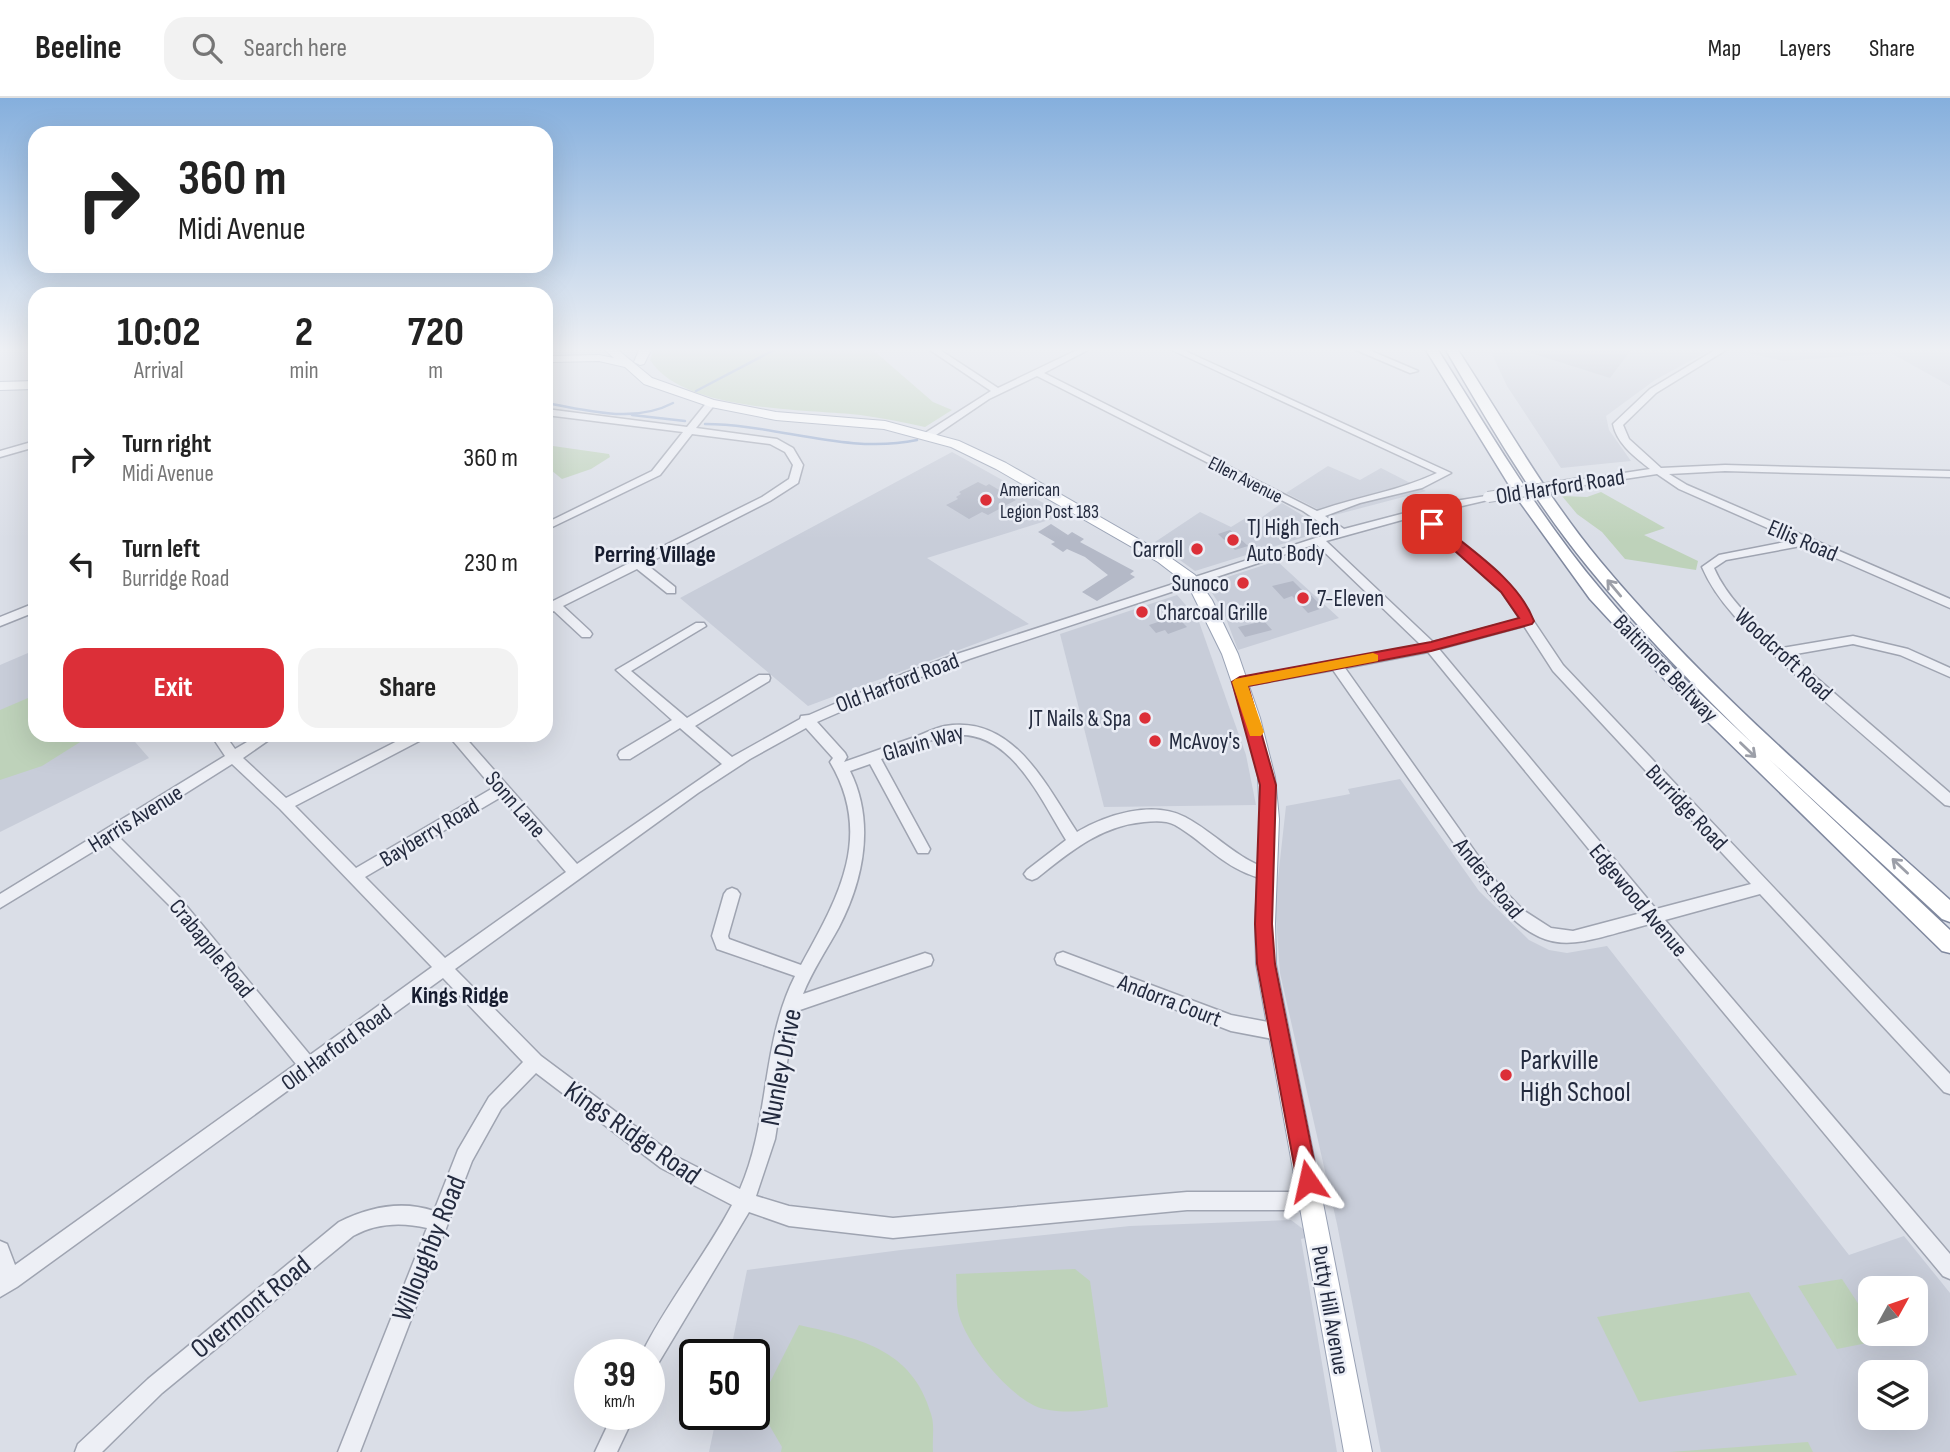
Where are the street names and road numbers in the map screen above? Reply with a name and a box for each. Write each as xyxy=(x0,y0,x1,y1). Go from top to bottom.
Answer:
street label: Ellen Avenue xyxy=(1204,452,1286,509)
street label: Old Harford Road xyxy=(1494,463,1626,511)
street label: Ellis Road xyxy=(1764,514,1842,568)
street label: Woodcroft Road xyxy=(1729,602,1838,707)
street label: Baltimore Beltway xyxy=(1607,609,1724,729)
street label: Old Harford Road xyxy=(832,647,963,719)
street label: Glavin Way xyxy=(879,718,967,768)
street label: Burridge Road xyxy=(1639,759,1733,856)
street label: Sonn Lane xyxy=(479,766,552,844)
street label: Harris Avenue xyxy=(83,779,188,859)
street label: Bayberry Road xyxy=(375,792,484,873)
street label: Anders Road xyxy=(1447,832,1529,925)
street label: Edgewood Avenue xyxy=(1583,839,1693,963)
street label: Crabapple Road xyxy=(163,894,260,1004)
street label: Andorra Court xyxy=(1113,968,1225,1033)
street label: Old Harford Road xyxy=(276,998,397,1097)
street label: Nunley Drive xyxy=(754,1006,809,1129)
street label: Kings Ridge Road xyxy=(558,1074,707,1192)
street label: Willoughby Road xyxy=(385,1171,473,1326)
street label: Putty Hill Avenue xyxy=(1305,1244,1355,1377)
street label: Overmont Road xyxy=(184,1249,318,1366)

